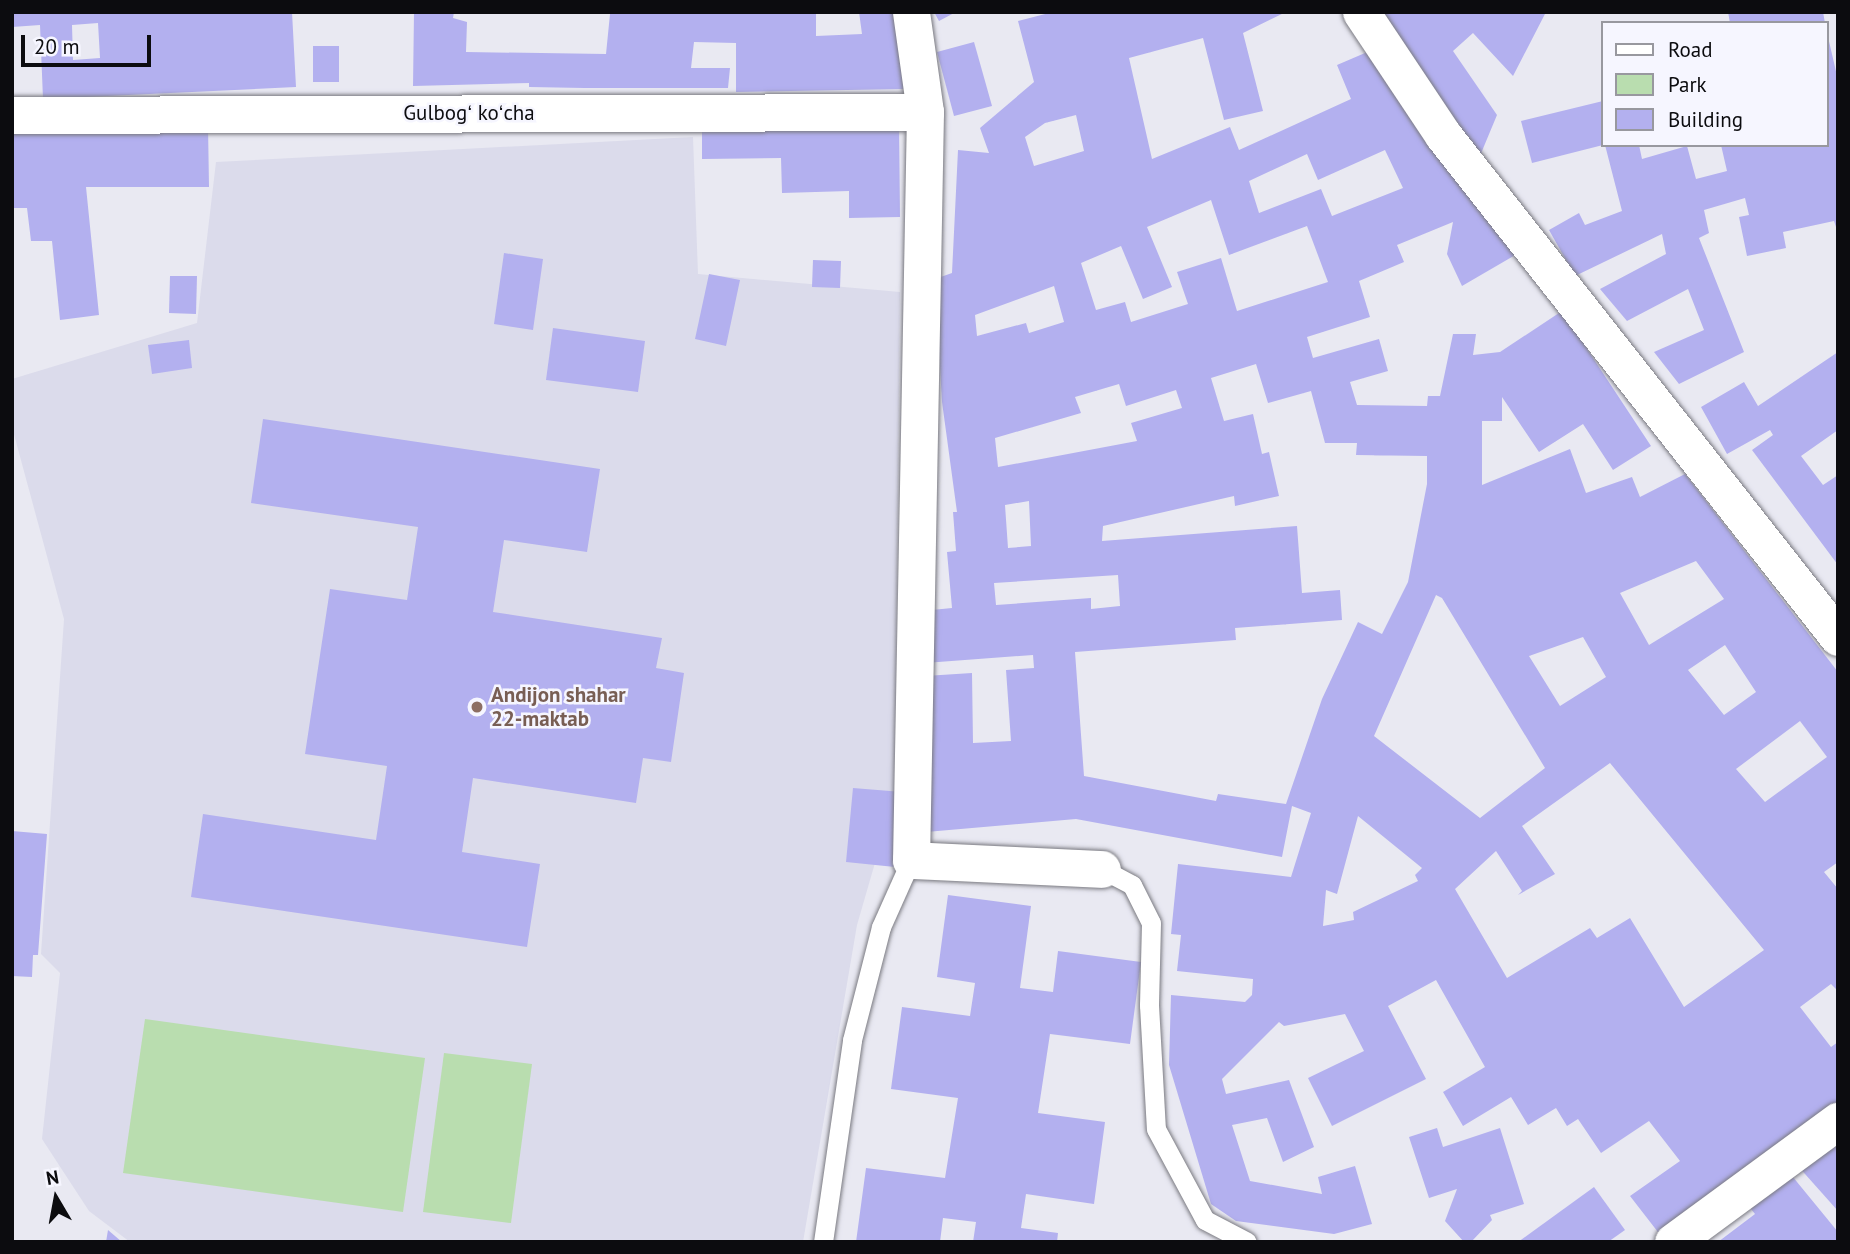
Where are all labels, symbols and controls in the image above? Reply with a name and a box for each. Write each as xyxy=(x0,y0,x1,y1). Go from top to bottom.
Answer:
scale bar xyxy=(24,21,154,65)
legend xyxy=(1602,21,1829,147)
text: 20 m xyxy=(34,33,80,60)
text: Road xyxy=(1668,36,1712,63)
text: Park xyxy=(1668,71,1707,98)
street label: Gulbogʻ koʻcha xyxy=(403,100,535,126)
text: Building xyxy=(1668,106,1743,133)
place label: Andijon shahar 22-maktab xyxy=(491,682,626,732)
marker: Andijon shahar 22-maktab xyxy=(469,699,485,715)
north arrow xyxy=(21,1163,91,1233)
text: N xyxy=(44,1164,61,1190)

